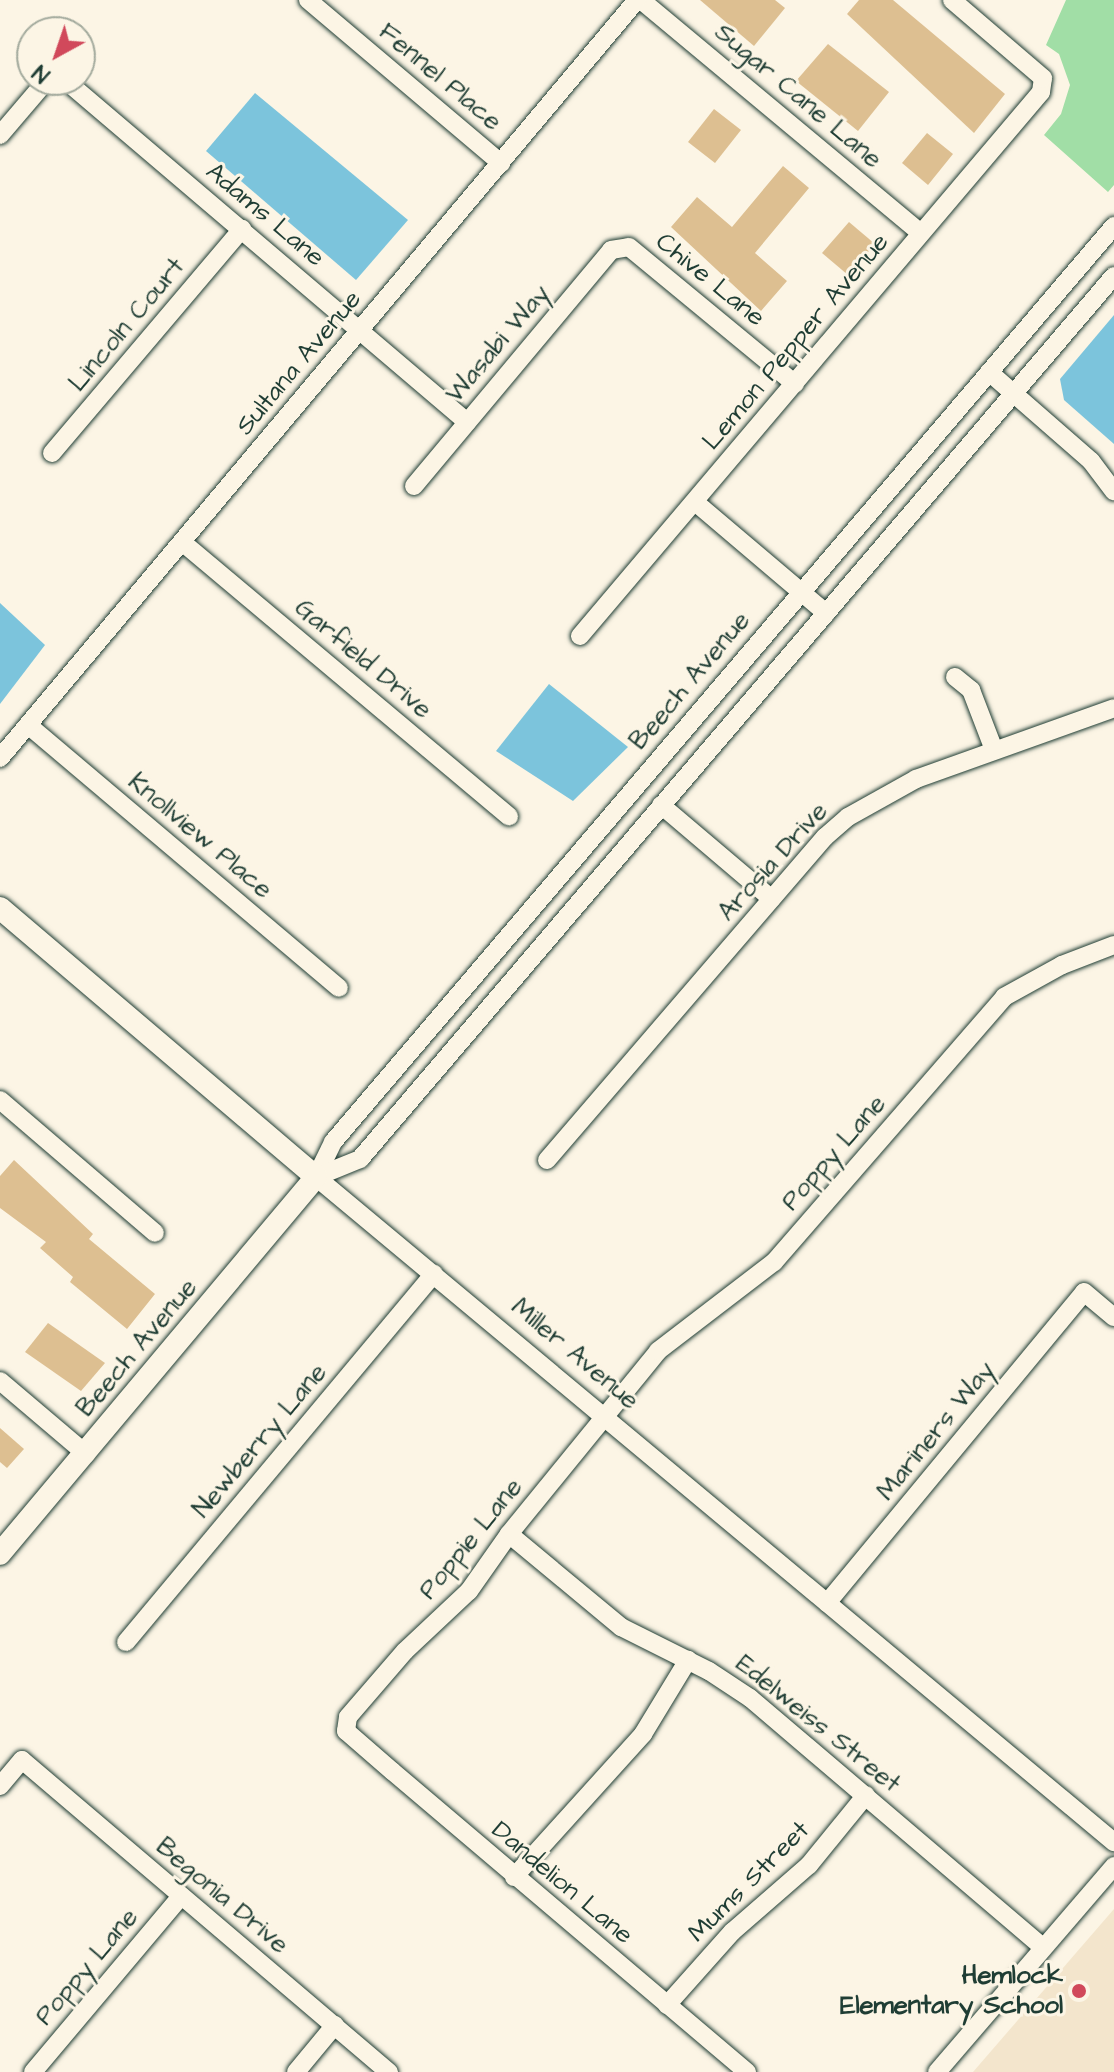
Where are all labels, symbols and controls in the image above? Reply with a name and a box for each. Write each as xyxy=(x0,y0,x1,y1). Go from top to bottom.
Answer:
north arrow xyxy=(16,16,96,96)
street label: Fennel Place xyxy=(372,17,508,137)
street label: Sugar Cane Lane xyxy=(708,17,888,175)
text: N xyxy=(26,57,57,90)
street label: Adams Lane xyxy=(199,156,331,274)
street label: Chive Lane xyxy=(649,227,771,333)
street label: Lemon Pepper Avenue xyxy=(696,227,896,457)
street label: Lincoln Court xyxy=(62,252,192,398)
street label: Wasabi Way xyxy=(439,278,557,410)
street label: Sultana Avenue xyxy=(230,284,368,442)
street label: Garfield Drive xyxy=(288,593,438,725)
street label: Beech Avenue xyxy=(623,606,757,756)
street label: Knollview Place xyxy=(121,767,279,905)
street label: Arosia Drive xyxy=(712,796,834,928)
street label: Poppy Lane xyxy=(775,1089,893,1217)
street label: Beech Avenue xyxy=(70,1273,204,1423)
street label: Miller Avenue xyxy=(505,1292,645,1416)
street label: Mariners Way xyxy=(870,1355,1002,1507)
street label: Newberry Lane xyxy=(186,1358,334,1524)
street label: Poppie Lane xyxy=(413,1472,529,1606)
street label: Edelweiss Street xyxy=(729,1648,907,1800)
street label: Dandelion Lane xyxy=(485,1815,639,1951)
street label: Mums Street xyxy=(682,1815,816,1949)
street label: Begonia Drive xyxy=(149,1831,295,1961)
street label: Poppy Lane xyxy=(29,1902,145,2032)
place label: Hemlock Elementary School xyxy=(840,1960,1063,2022)
marker: Hemlock Elementary School xyxy=(1070,1982,1088,2000)

